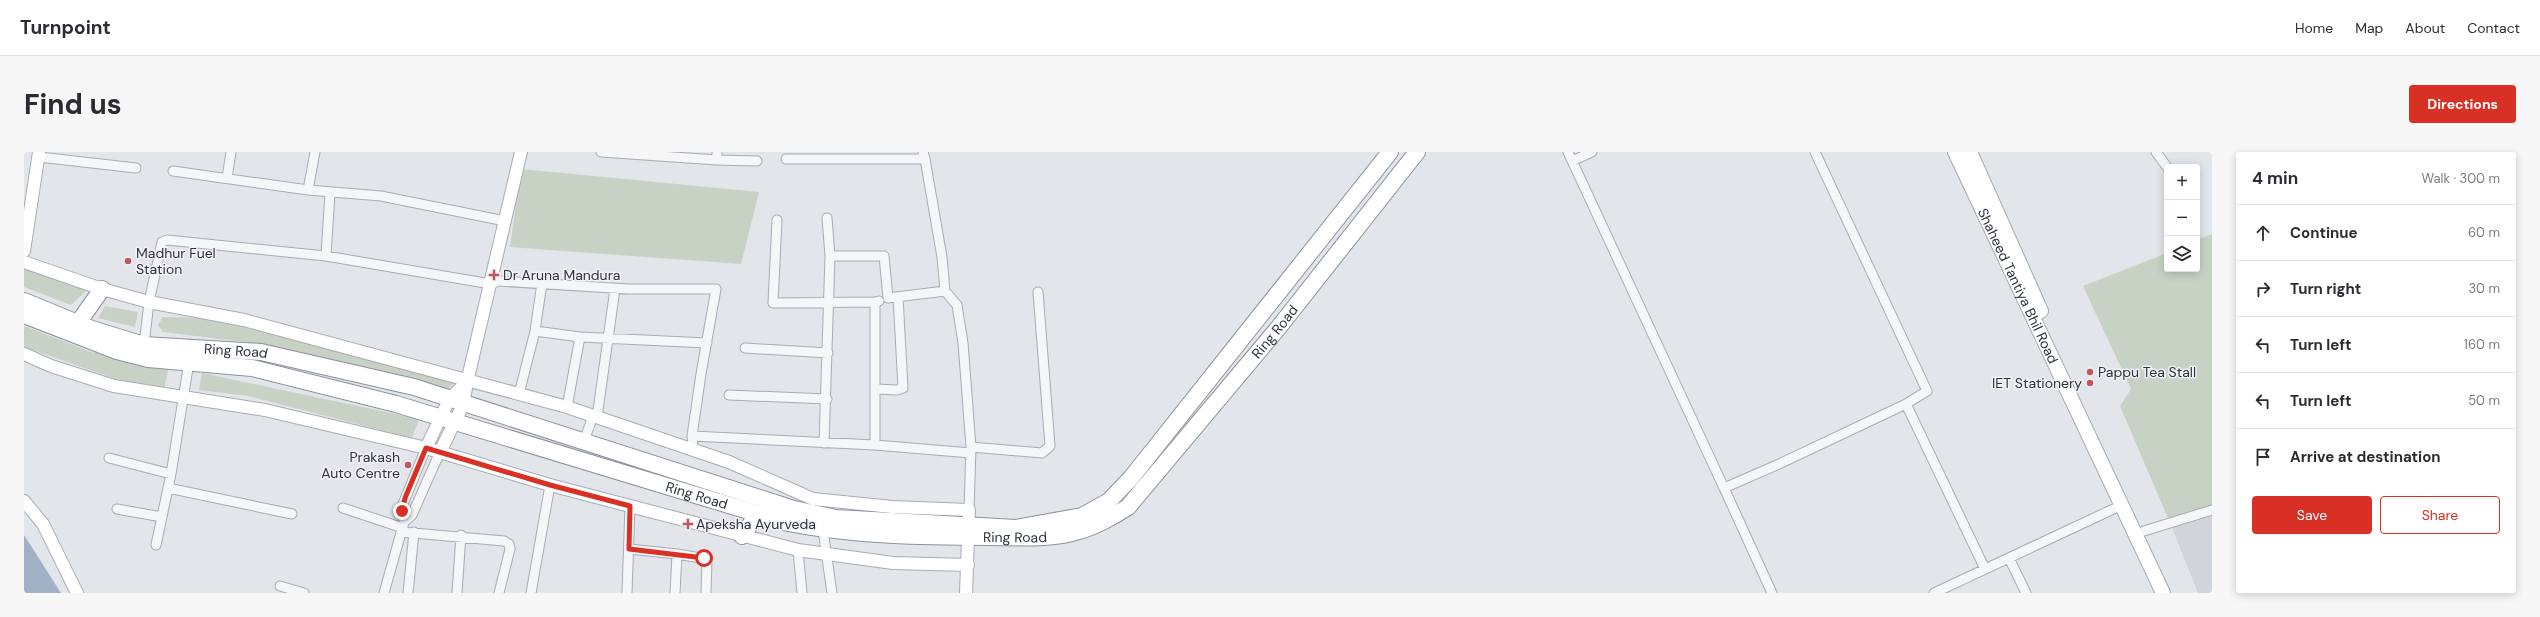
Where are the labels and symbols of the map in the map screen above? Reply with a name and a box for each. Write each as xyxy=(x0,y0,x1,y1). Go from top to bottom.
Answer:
street label: Shaheed Tantiya Bhil Road xyxy=(1974,205,2062,366)
place label: Madhur Fuel Station xyxy=(136,244,216,278)
marker: Madhur Fuel Station xyxy=(123,256,133,266)
place label: Dr Aruna Mandura xyxy=(503,266,620,284)
marker: Dr Aruna Mandura xyxy=(488,269,500,281)
street label: Ring Road xyxy=(1247,301,1302,362)
street label: Ring Road xyxy=(203,340,270,362)
place label: Pappu Tea Stall xyxy=(2098,363,2196,381)
marker: Pappu Tea Stall xyxy=(2085,367,2095,377)
place label: IET Stationery xyxy=(1992,374,2082,392)
marker: IET Stationery xyxy=(2085,378,2095,388)
place label: Prakash Auto Centre xyxy=(321,448,400,482)
marker: Prakash Auto Centre xyxy=(403,460,413,470)
street label: Ring Road xyxy=(664,477,730,513)
route end xyxy=(393,502,411,520)
place label: Apeksha Ayurveda xyxy=(696,515,816,533)
marker: Apeksha Ayurveda xyxy=(683,519,693,529)
street label: Ring Road xyxy=(983,528,1047,546)
route start xyxy=(695,549,713,567)

